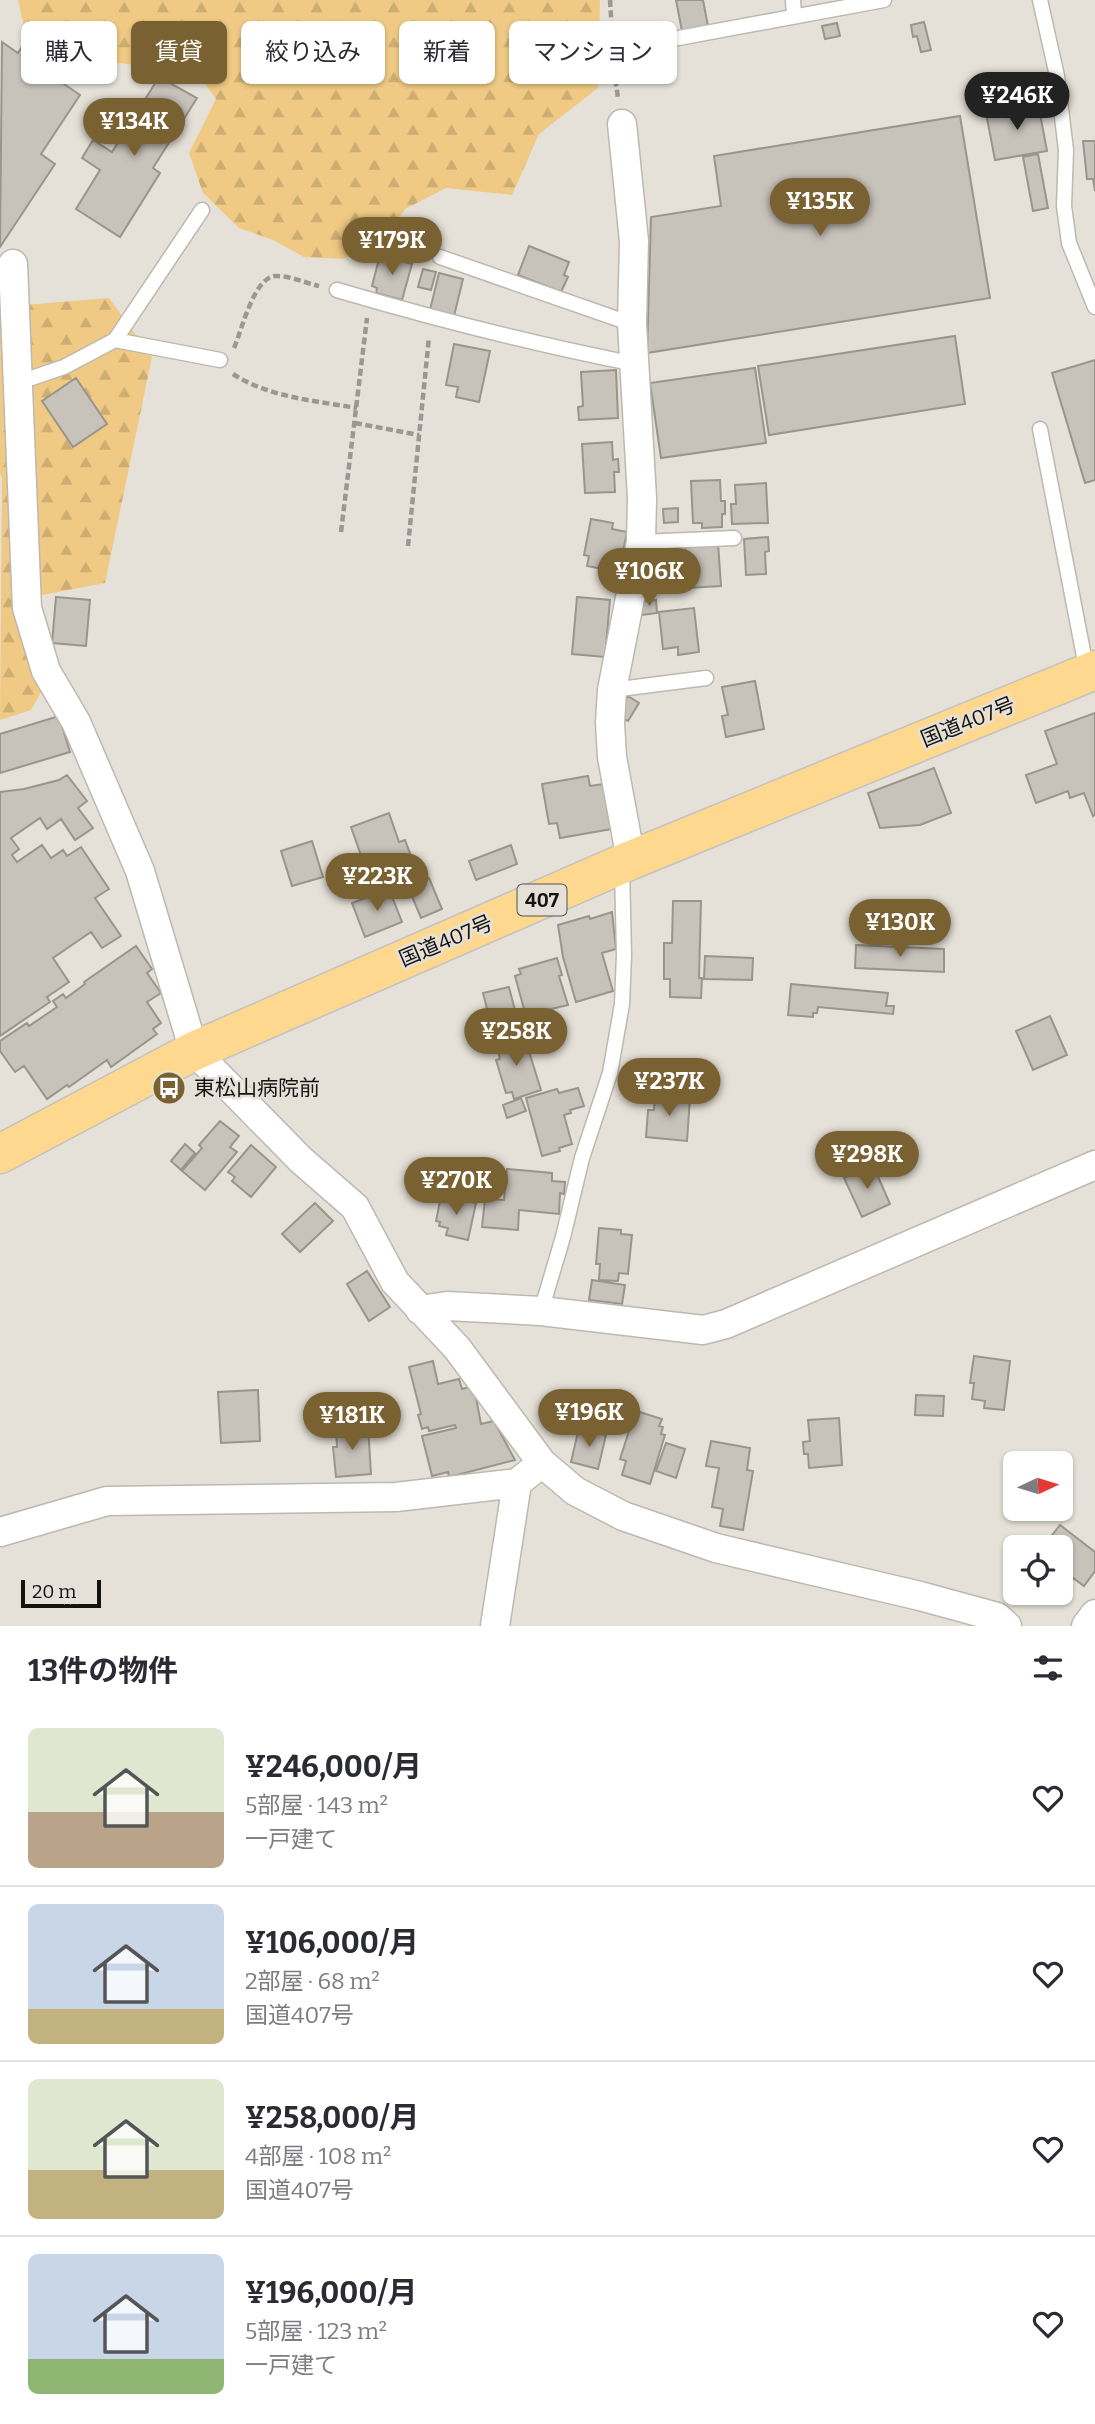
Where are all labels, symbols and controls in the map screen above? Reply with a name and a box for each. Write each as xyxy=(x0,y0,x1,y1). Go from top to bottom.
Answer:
chip: 購入 xyxy=(21,21,117,84)
chip: 賃貸 xyxy=(131,21,227,84)
chip: 絞り込み xyxy=(241,21,385,84)
chip: 新着 xyxy=(399,21,495,84)
chip: マンション xyxy=(509,21,677,84)
pin: ¥246K xyxy=(968,72,1066,132)
text: ¥246K xyxy=(980,81,1054,109)
pin: ¥134K xyxy=(85,99,183,158)
text: ¥134K xyxy=(99,107,169,135)
pin: ¥135K xyxy=(771,178,869,238)
text: ¥135K xyxy=(786,187,854,215)
pin: ¥179K xyxy=(343,218,441,277)
text: ¥179K xyxy=(358,226,426,254)
pin: ¥106K xyxy=(600,548,698,608)
text: ¥106K xyxy=(614,557,684,585)
street label: 国道407号 xyxy=(917,691,1019,753)
pin: ¥223K xyxy=(328,853,426,913)
text: ¥223K xyxy=(341,862,413,890)
road number: 407 xyxy=(518,885,566,916)
pin: ¥130K xyxy=(851,900,949,959)
text: ¥130K xyxy=(865,908,935,936)
street label: 国道407号 xyxy=(395,910,497,972)
pin: ¥258K xyxy=(467,1009,565,1068)
text: ¥258K xyxy=(480,1017,552,1045)
pin: ¥237K xyxy=(620,1058,718,1118)
text: ¥237K xyxy=(633,1067,705,1095)
bus stop icon: 東松山病院前 xyxy=(150,1069,188,1107)
place label: 東松山病院前 xyxy=(194,1075,320,1101)
pin: ¥298K xyxy=(818,1132,916,1191)
text: ¥298K xyxy=(831,1140,903,1168)
pin: ¥270K xyxy=(407,1158,505,1217)
text: ¥270K xyxy=(420,1166,492,1194)
pin: ¥196K xyxy=(540,1390,638,1449)
pin: ¥181K xyxy=(303,1392,401,1452)
text: ¥196K xyxy=(554,1398,624,1426)
text: ¥181K xyxy=(319,1401,385,1429)
north arrow xyxy=(1003,1451,1073,1521)
map controls xyxy=(1003,1451,1073,1605)
button: locate xyxy=(1003,1535,1073,1605)
scale bar xyxy=(21,1577,102,1609)
text: 20 m xyxy=(32,1580,76,1603)
icon: filters xyxy=(1029,1649,1067,1687)
text: 13件の物件 xyxy=(28,1653,178,1689)
text: ¥246,000/月 xyxy=(245,1749,422,1785)
icon: home xyxy=(84,1756,168,1840)
icon: heart xyxy=(1029,1779,1067,1817)
text: 5部屋 · 143 m² xyxy=(245,1791,388,1819)
text: 一戸建て xyxy=(245,1825,337,1853)
text: ¥106,000/月 xyxy=(245,1925,419,1961)
icon: home xyxy=(84,1932,168,2016)
icon: heart xyxy=(1029,1955,1067,1993)
text: 2部屋 · 68 m² xyxy=(245,1967,380,1995)
text: 国道407号 xyxy=(245,2001,354,2029)
text: ¥258,000/月 xyxy=(245,2100,419,2136)
icon: home xyxy=(84,2107,168,2191)
icon: heart xyxy=(1029,2130,1067,2168)
text: 4部屋 · 108 m² xyxy=(245,2142,391,2170)
text: 国道407号 xyxy=(245,2176,354,2204)
text: ¥196,000/月 xyxy=(245,2275,418,2311)
icon: home xyxy=(84,2282,168,2366)
icon: heart xyxy=(1029,2305,1067,2343)
text: 5部屋 · 123 m² xyxy=(245,2317,387,2345)
text: 一戸建て xyxy=(245,2351,337,2379)

